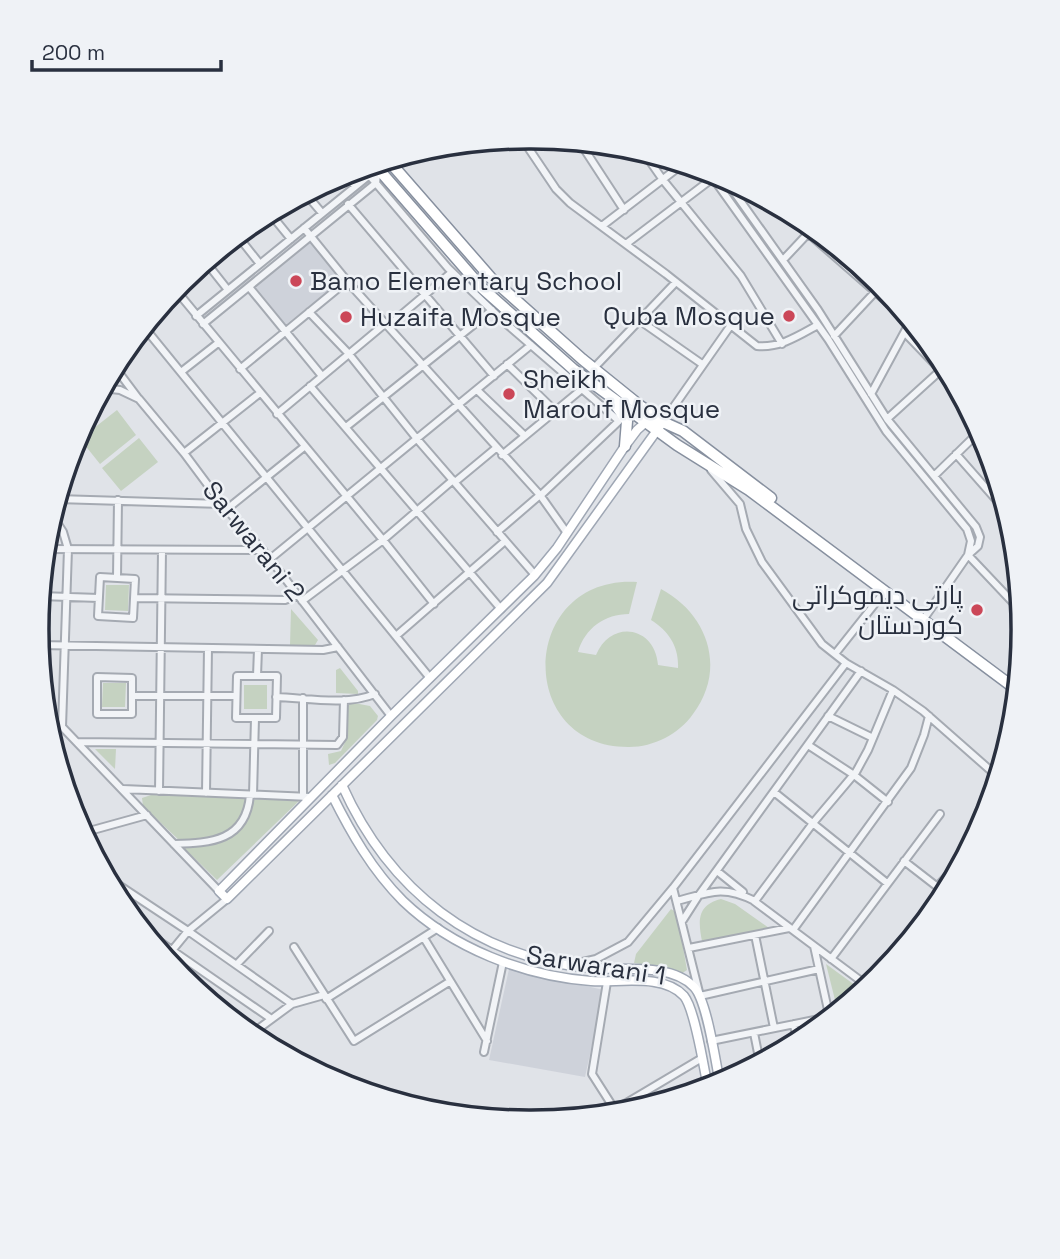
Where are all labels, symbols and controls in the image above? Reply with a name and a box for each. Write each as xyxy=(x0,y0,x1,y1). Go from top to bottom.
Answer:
scale bar xyxy=(32,28,220,72)
text: 200 m xyxy=(42,39,105,66)
place label: Bamo Elementary School xyxy=(310,264,622,298)
marker: Bamo Elementary School xyxy=(288,273,304,289)
place label: Quba Mosque xyxy=(603,299,775,333)
place label: Huzaifa Mosque xyxy=(360,300,561,334)
marker: Quba Mosque xyxy=(781,308,797,324)
marker: Huzaifa Mosque xyxy=(338,309,354,325)
place label: Sheikh Marouf Mosque xyxy=(523,362,720,426)
marker: Sheikh Marouf Mosque xyxy=(501,386,517,402)
street label: Sarwarani 2 xyxy=(195,474,313,608)
place label: پارتی دیموکراتی کوردستان xyxy=(792,578,963,642)
marker: پارتی دیموکراتی کوردستان xyxy=(969,602,985,618)
street label: Sarwarani 1 xyxy=(524,937,668,993)

